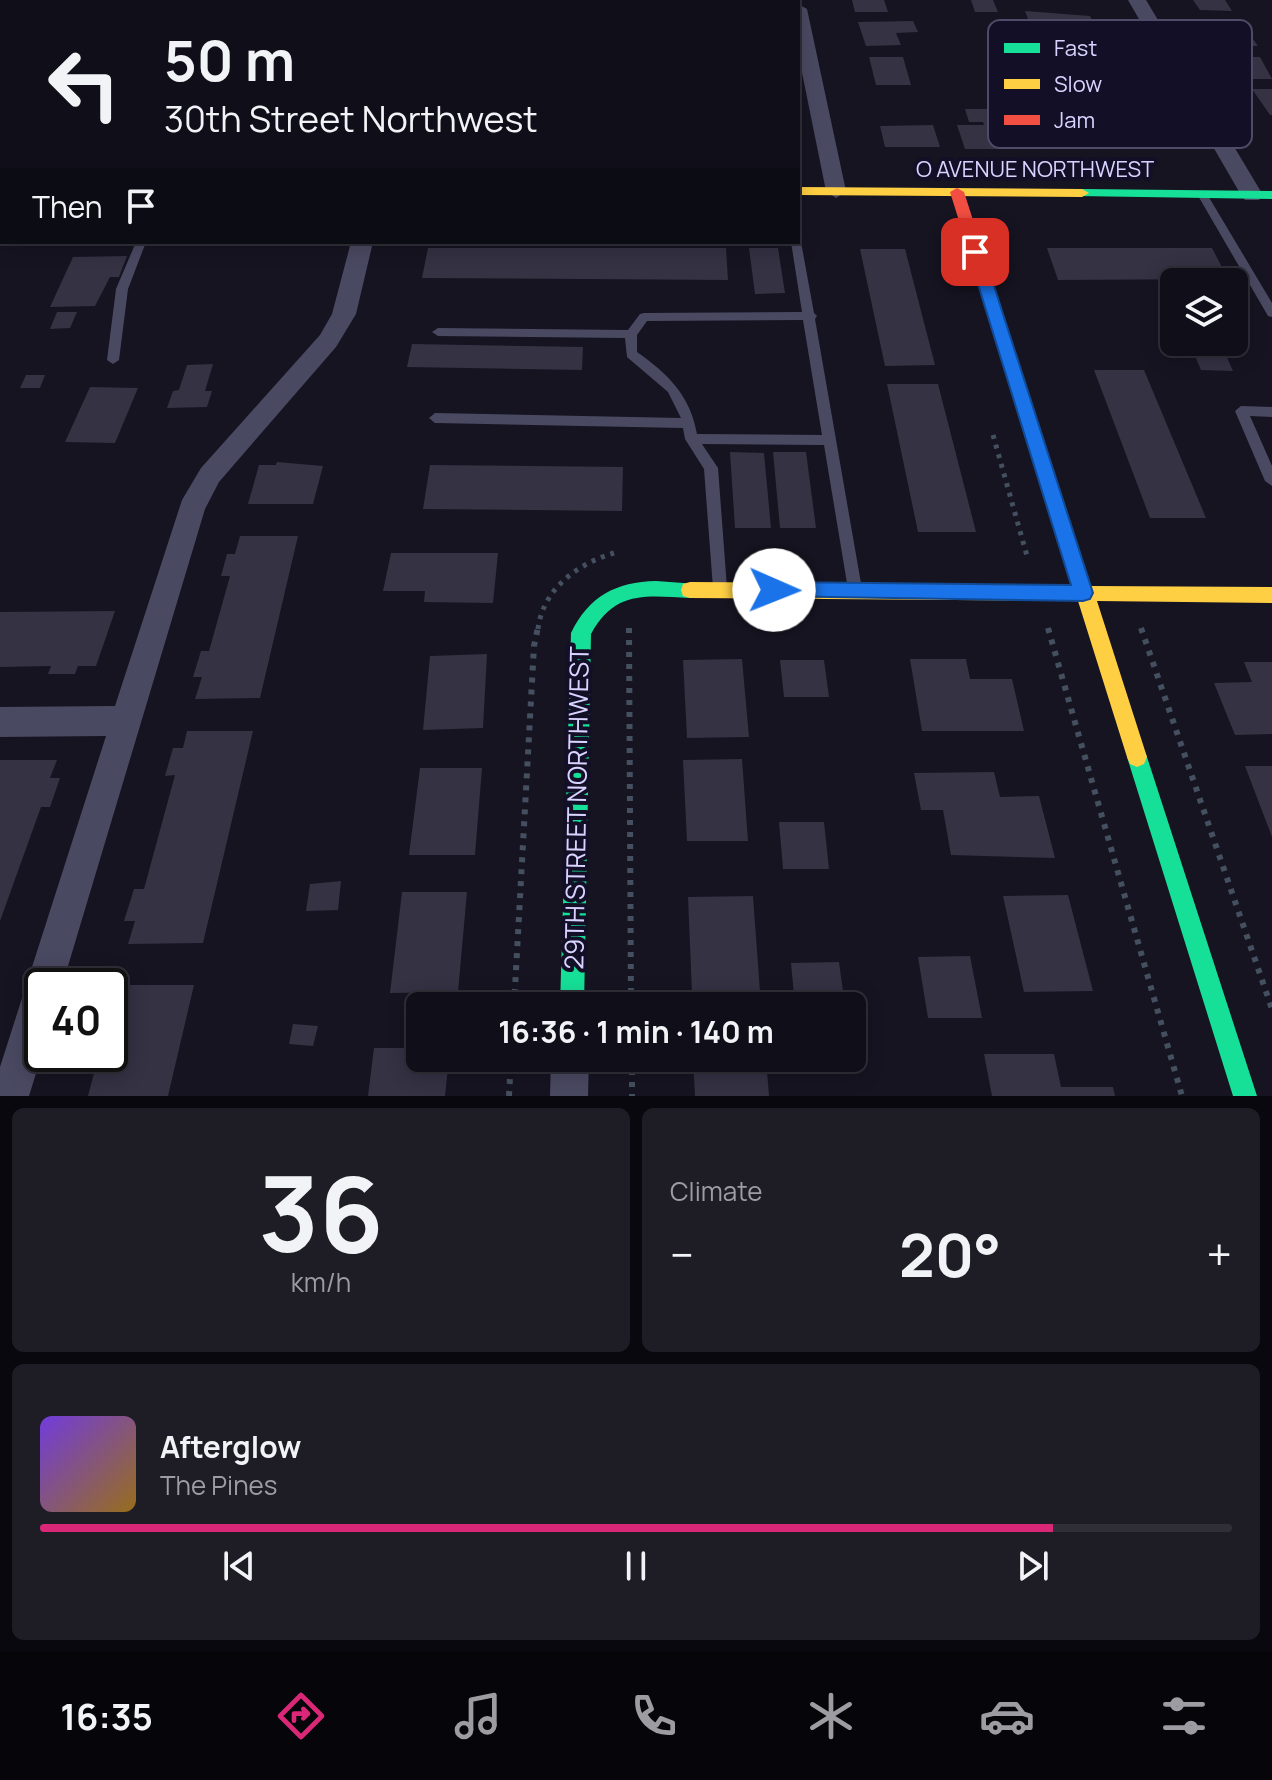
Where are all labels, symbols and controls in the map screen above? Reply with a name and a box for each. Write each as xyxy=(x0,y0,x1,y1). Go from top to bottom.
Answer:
legend xyxy=(988,20,1252,148)
text: 50 m xyxy=(164,21,295,98)
icon: left xyxy=(32,32,136,136)
text: Fast xyxy=(1054,33,1097,63)
text: Slow xyxy=(1054,69,1102,99)
text: 30th Street Northwest xyxy=(164,94,538,143)
text: Jam xyxy=(1054,105,1095,135)
street label: O AVENUE NORTHWEST xyxy=(916,154,1154,184)
icon: arrive xyxy=(119,184,163,228)
text: Then xyxy=(32,186,103,227)
pin xyxy=(941,218,1009,286)
icon: arrive xyxy=(953,230,997,274)
map controls xyxy=(1160,268,1248,356)
button: layers xyxy=(1160,268,1248,356)
position arrow xyxy=(732,548,816,632)
street label: 29TH STREET NORTHWEST xyxy=(555,646,597,970)
speed limit sign: 40 xyxy=(24,968,128,1072)
text: 16:36 · 1 min · 140 m xyxy=(498,1011,774,1052)
text: 36 xyxy=(258,1141,384,1283)
text: Climate xyxy=(670,1173,762,1209)
text: 20° xyxy=(899,1213,1001,1295)
text: − xyxy=(670,1224,694,1284)
text: + xyxy=(1207,1224,1232,1284)
text: km/h xyxy=(291,1264,351,1300)
text: Afterglow xyxy=(160,1426,301,1467)
text: The Pines xyxy=(160,1467,277,1503)
icon: previous xyxy=(217,1544,261,1588)
icon: pause xyxy=(614,1544,658,1588)
icon: next xyxy=(1011,1544,1055,1588)
icon: directions xyxy=(273,1688,329,1744)
icon: music xyxy=(450,1688,506,1744)
icon: phone xyxy=(626,1688,682,1744)
icon: climate xyxy=(803,1688,859,1744)
icon: car xyxy=(979,1688,1035,1744)
icon: filters xyxy=(1156,1688,1212,1744)
text: 16:35 xyxy=(60,1692,153,1741)

